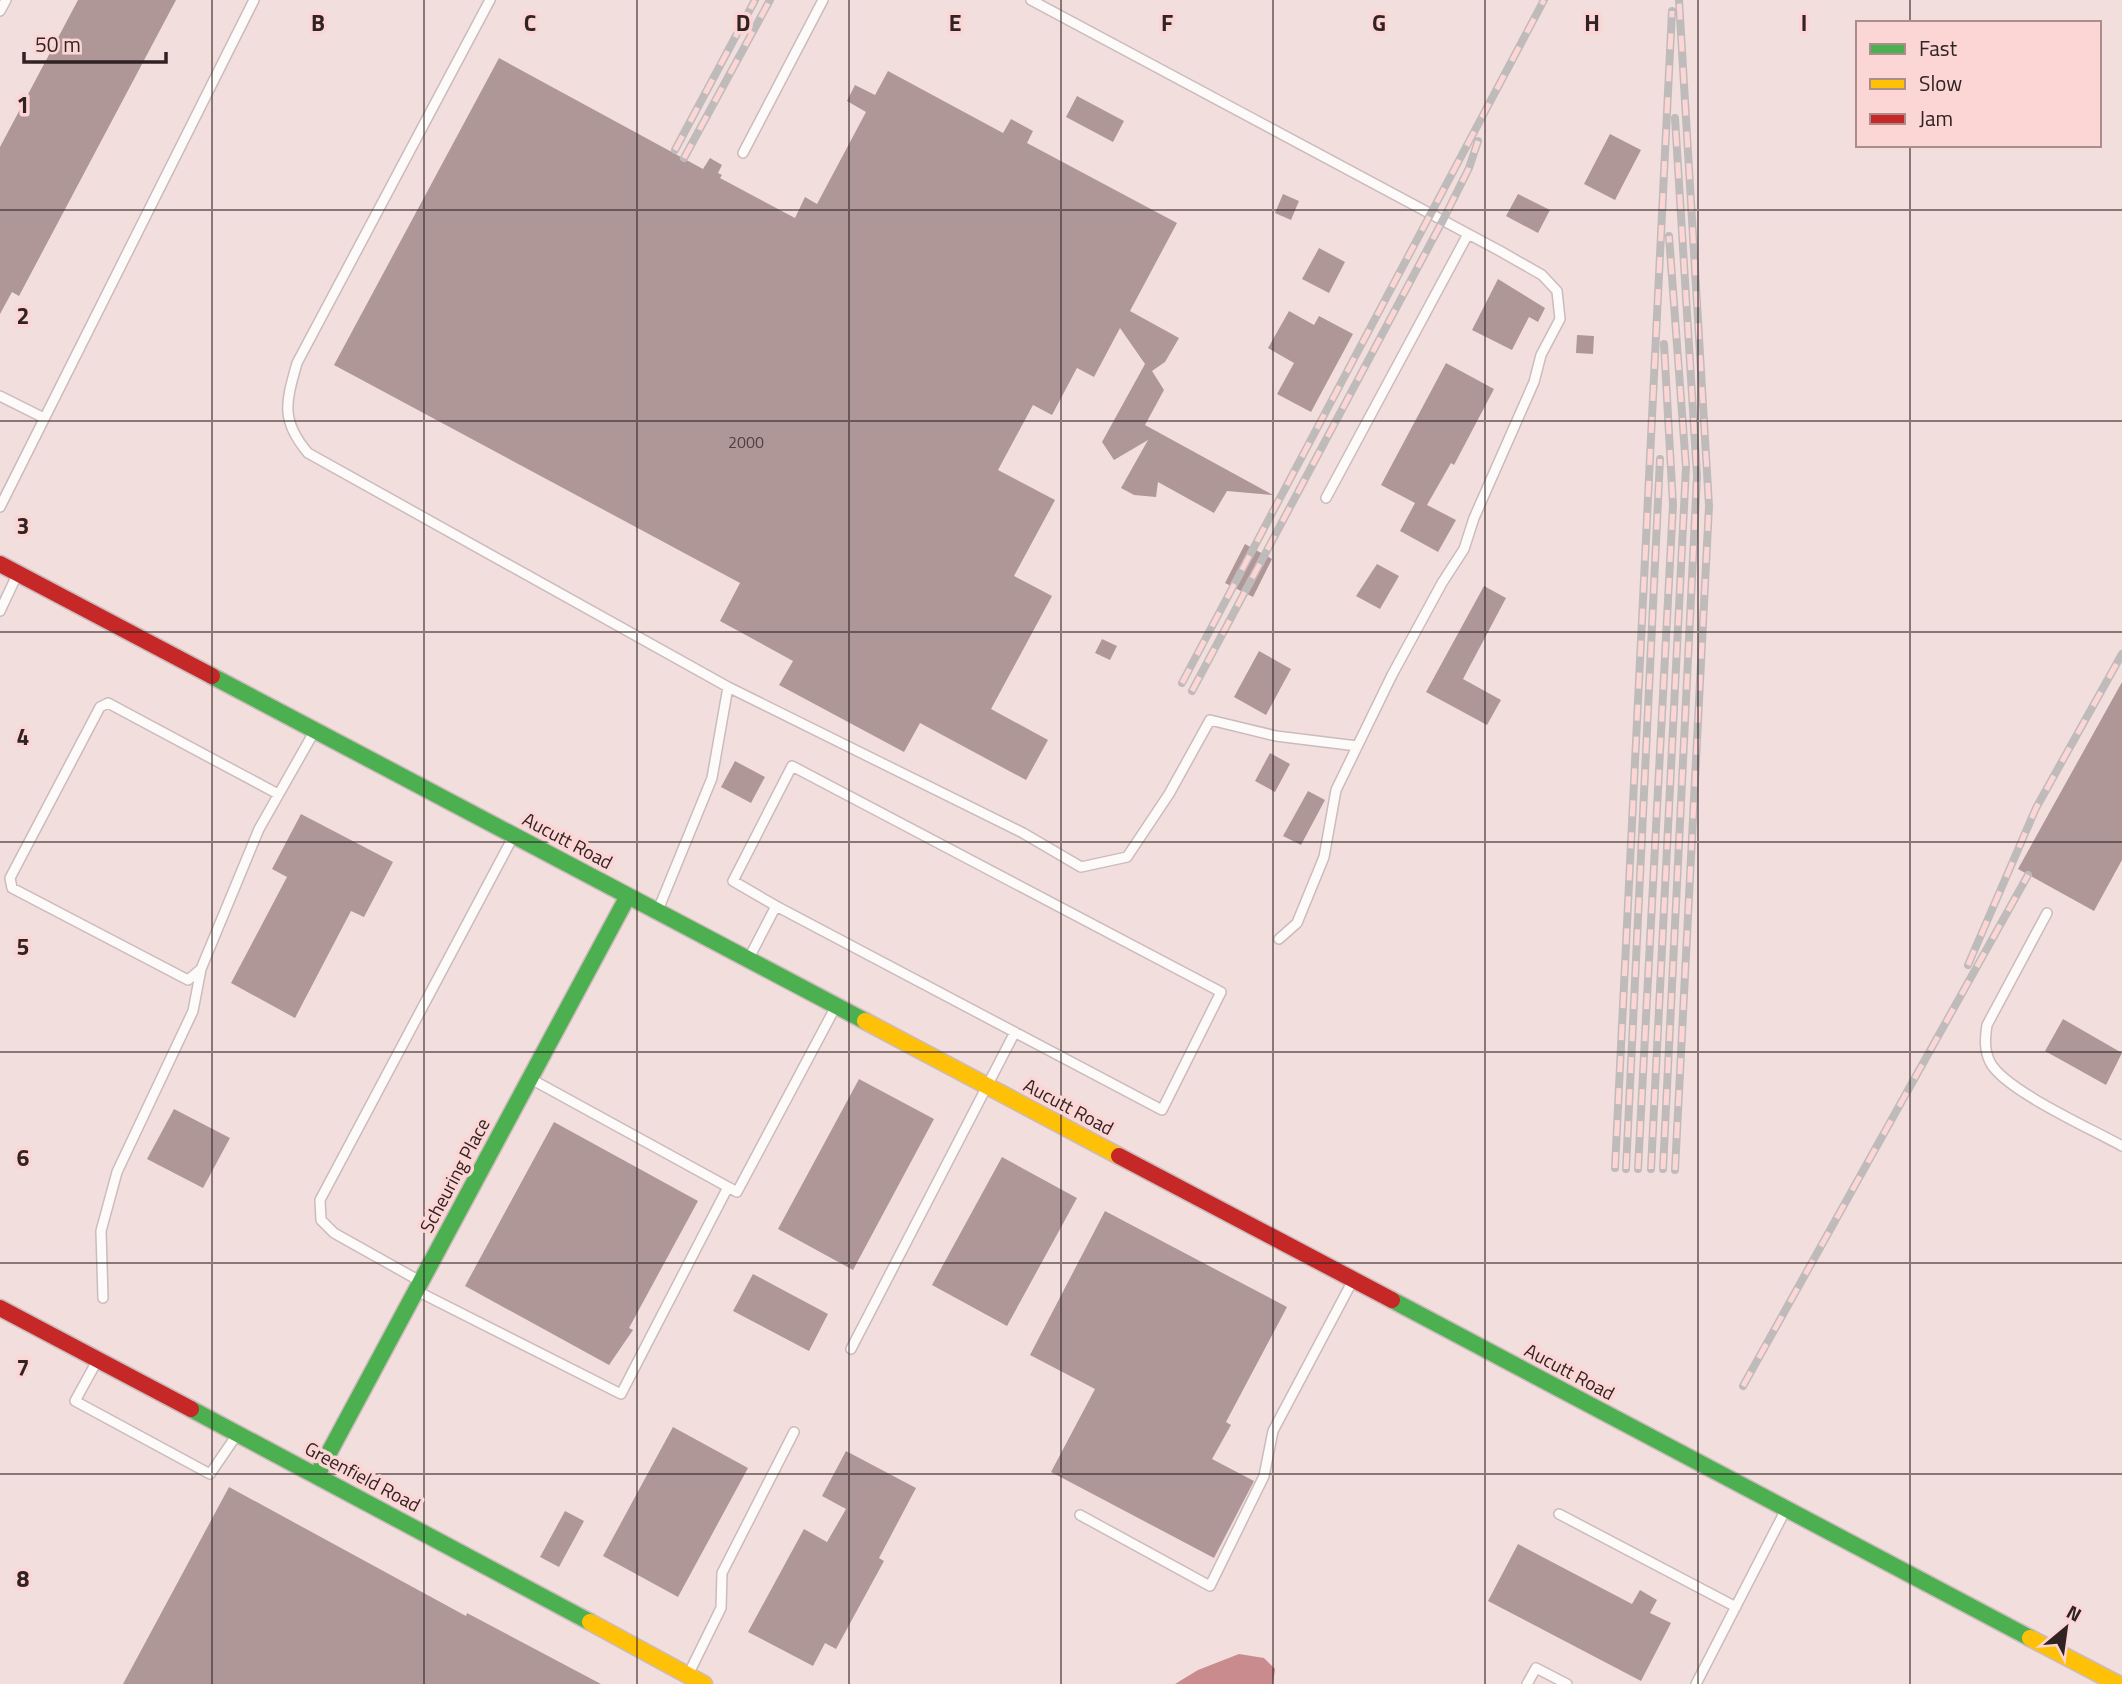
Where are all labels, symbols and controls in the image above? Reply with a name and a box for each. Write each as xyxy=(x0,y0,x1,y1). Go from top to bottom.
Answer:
text: B xyxy=(311,5,325,40)
text: C xyxy=(524,5,536,40)
text: D xyxy=(736,5,750,40)
text: E xyxy=(949,5,961,40)
text: F xyxy=(1161,5,1173,40)
text: G xyxy=(1372,5,1386,40)
text: H xyxy=(1584,5,1600,40)
text: I xyxy=(1801,5,1807,40)
scale bar xyxy=(24,21,166,65)
legend xyxy=(1856,21,2101,147)
text: 50 m xyxy=(35,28,81,60)
text: Fast xyxy=(1919,32,1958,64)
text: Slow xyxy=(1919,67,1962,99)
text: 1 xyxy=(17,87,29,122)
text: Jam xyxy=(1919,102,1953,134)
text: 2 xyxy=(17,298,29,333)
house number: 2000 xyxy=(728,430,764,454)
text: 3 xyxy=(17,508,29,543)
text: 4 xyxy=(17,719,29,754)
street label: Aucutt Road xyxy=(518,804,618,876)
text: 5 xyxy=(17,929,29,964)
street label: Aucutt Road xyxy=(1019,1070,1119,1142)
street label: Scheuring Place xyxy=(412,1112,496,1238)
text: 6 xyxy=(17,1140,30,1175)
street label: Aucutt Road xyxy=(1520,1335,1620,1407)
text: 7 xyxy=(17,1350,29,1385)
street label: Greenfield Road xyxy=(300,1433,426,1519)
text: 8 xyxy=(17,1561,30,1596)
north arrow xyxy=(2031,1593,2101,1663)
text: N xyxy=(2062,1597,2087,1629)

